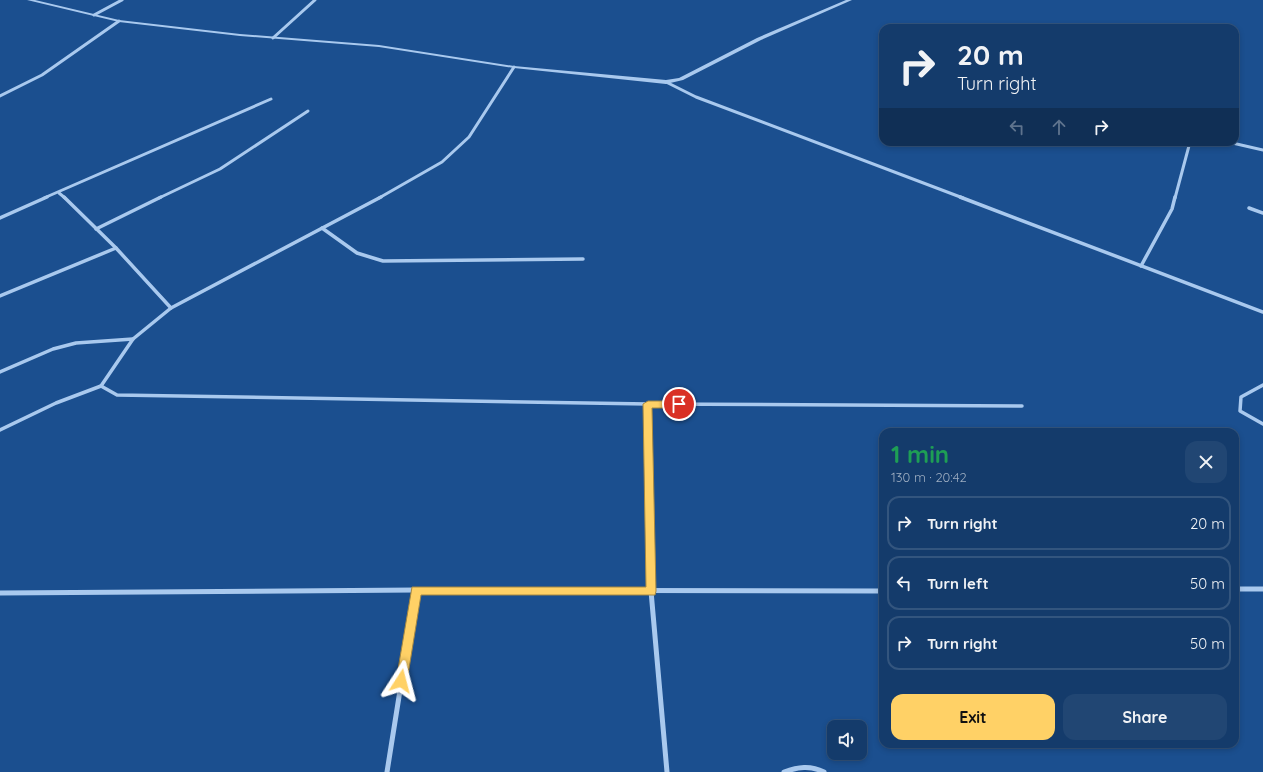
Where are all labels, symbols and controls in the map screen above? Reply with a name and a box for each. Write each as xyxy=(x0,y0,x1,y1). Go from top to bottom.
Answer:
text: 20 m xyxy=(957,37,1024,72)
icon: right xyxy=(891,40,943,92)
text: Turn right xyxy=(957,72,1037,95)
icon: left xyxy=(1006,116,1028,138)
icon: ahead xyxy=(1048,116,1070,138)
icon: right xyxy=(1090,116,1112,138)
pin xyxy=(662,387,696,421)
icon: arrive xyxy=(668,393,690,415)
text: 1 min xyxy=(891,439,949,469)
button: close xyxy=(1185,441,1227,483)
text: 130 m · 20:42 xyxy=(891,469,967,485)
icon: right xyxy=(893,512,915,534)
text: Turn right xyxy=(927,514,998,533)
text: 20 m xyxy=(1190,514,1225,533)
icon: left xyxy=(893,572,915,594)
text: Turn left xyxy=(927,574,989,593)
text: 50 m xyxy=(1190,574,1225,593)
icon: right xyxy=(893,632,915,654)
text: Turn right xyxy=(927,634,998,653)
text: 50 m xyxy=(1190,634,1225,653)
position arrow xyxy=(380,660,422,702)
button: Exit xyxy=(891,694,1055,740)
button: Share xyxy=(1063,694,1227,740)
map controls xyxy=(827,720,867,760)
button: sound xyxy=(827,720,867,760)

